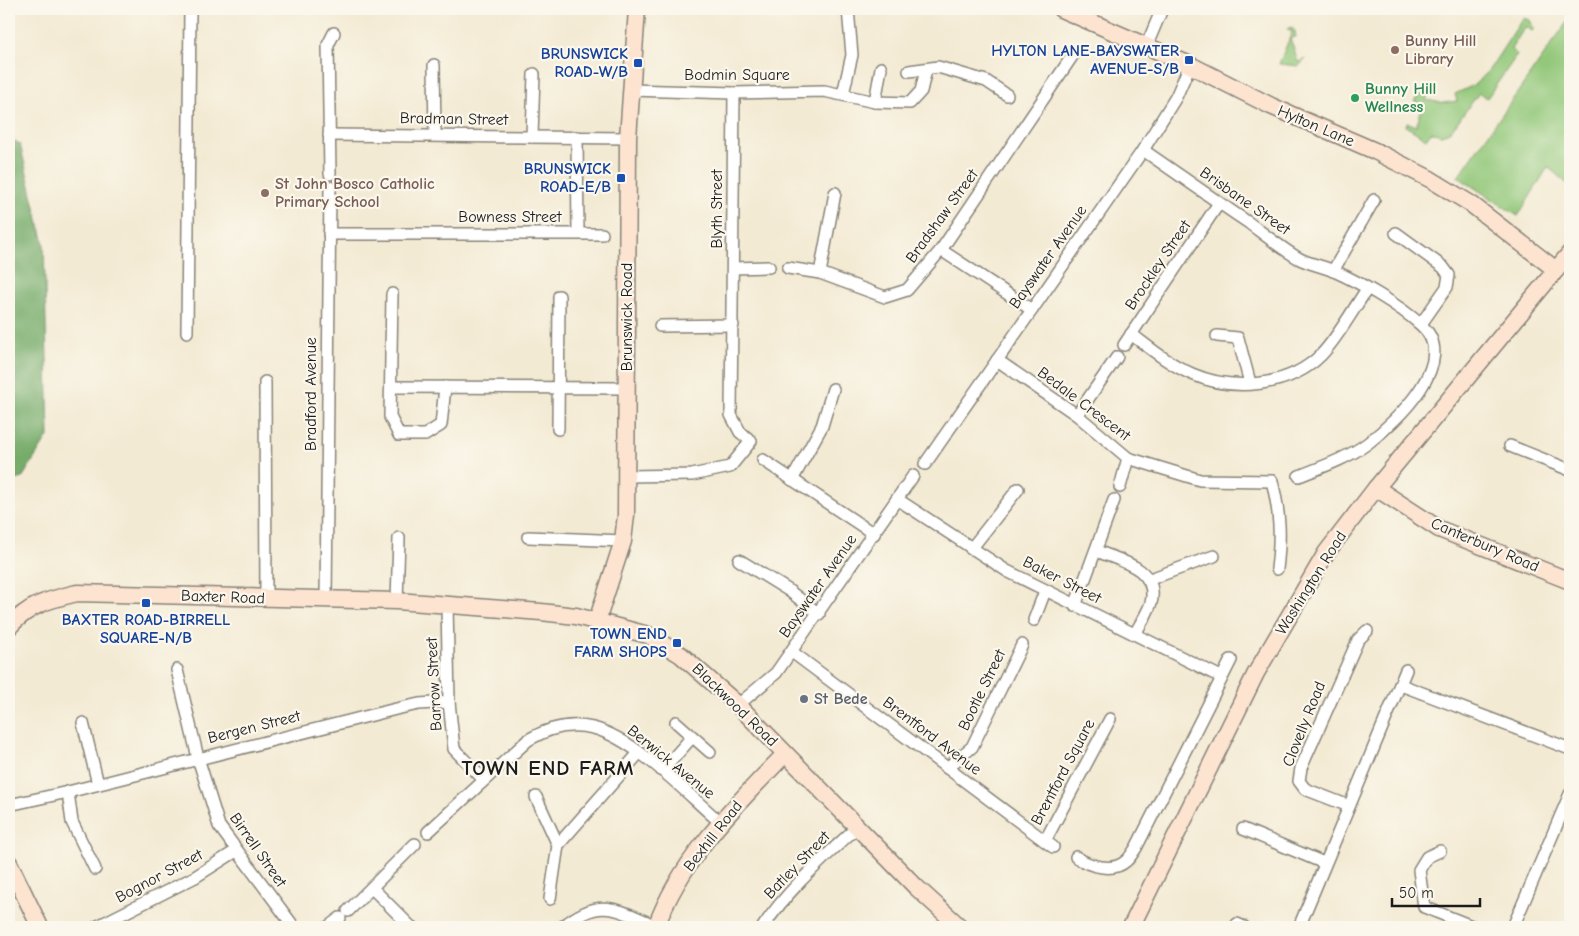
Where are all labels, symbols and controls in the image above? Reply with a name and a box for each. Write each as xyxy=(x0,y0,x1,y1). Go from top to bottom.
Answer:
place label: Bunny Hill Library xyxy=(1405,32,1476,68)
place label: HYLTON LANE-BAYSWATER AVENUE-S/B xyxy=(991,42,1180,78)
marker: Bunny Hill Library xyxy=(1389,44,1401,56)
place label: BRUNSWICK ROAD-W/B xyxy=(541,45,628,81)
marker: HYLTON LANE-BAYSWATER AVENUE-S/B xyxy=(1183,54,1195,66)
marker: BRUNSWICK ROAD-W/B xyxy=(632,57,644,69)
street label: Bodmin Square xyxy=(684,66,790,84)
place label: Bunny Hill Wellness xyxy=(1365,80,1436,116)
marker: Bunny Hill Wellness xyxy=(1349,92,1361,104)
street label: Hylton Lane xyxy=(1275,102,1357,150)
street label: Bradman Street xyxy=(400,109,509,129)
place label: BRUNSWICK ROAD-E/B xyxy=(524,160,611,196)
street label: Brisbane Street xyxy=(1197,163,1294,239)
street label: Bradshaw Street xyxy=(902,165,982,266)
street label: Blyth Street xyxy=(708,169,726,249)
marker: BRUNSWICK ROAD-E/B xyxy=(615,172,627,184)
place label: St John Bosco Catholic Primary School xyxy=(275,175,435,211)
marker: St John Bosco Catholic Primary School xyxy=(259,187,271,199)
street label: Bayswater Avenue xyxy=(1006,202,1090,312)
street label: Bowness Street xyxy=(458,208,562,226)
street label: Brockley Street xyxy=(1121,217,1195,313)
street label: Brunswick Road xyxy=(618,263,636,371)
street label: Bradford Avenue xyxy=(302,337,320,451)
street label: Bedale Crescent xyxy=(1034,363,1134,445)
street label: Canterbury Road xyxy=(1428,514,1542,576)
street label: Washington Road xyxy=(1272,528,1350,638)
street label: Bayswater Avenue xyxy=(776,531,860,641)
street label: Baker Street xyxy=(1020,553,1104,608)
street label: Baxter Road xyxy=(181,587,265,607)
marker: BAXTER ROAD-BIRRELL SQUARE-N/B xyxy=(140,597,152,609)
place label: BAXTER ROAD-BIRRELL SQUARE-N/B xyxy=(62,611,230,647)
place label: TOWN END FARM SHOPS xyxy=(574,625,667,661)
street label: Barrow Street xyxy=(423,636,445,731)
marker: TOWN END FARM SHOPS xyxy=(671,637,683,649)
street label: Bootle Street xyxy=(955,646,1010,734)
street label: Blackwood Road xyxy=(689,660,781,750)
street label: Clovelly Road xyxy=(1279,679,1329,769)
place label: St Bede xyxy=(814,690,868,708)
marker: St Bede xyxy=(798,693,810,705)
street label: Brentford Avenue xyxy=(879,693,985,779)
street label: Bergen Street xyxy=(206,707,302,747)
street label: Brentford Square xyxy=(1028,716,1098,828)
street label: Berwick Avenue xyxy=(624,721,718,803)
district label: TOWN END FARM xyxy=(462,756,634,780)
street label: Bexhill Road xyxy=(680,797,746,875)
street label: Birrell Street xyxy=(226,809,290,891)
street label: Batley Street xyxy=(760,827,834,902)
street label: Bognor Street xyxy=(112,845,206,906)
scale bar xyxy=(1392,876,1479,908)
text: 50 m xyxy=(1399,884,1434,902)

